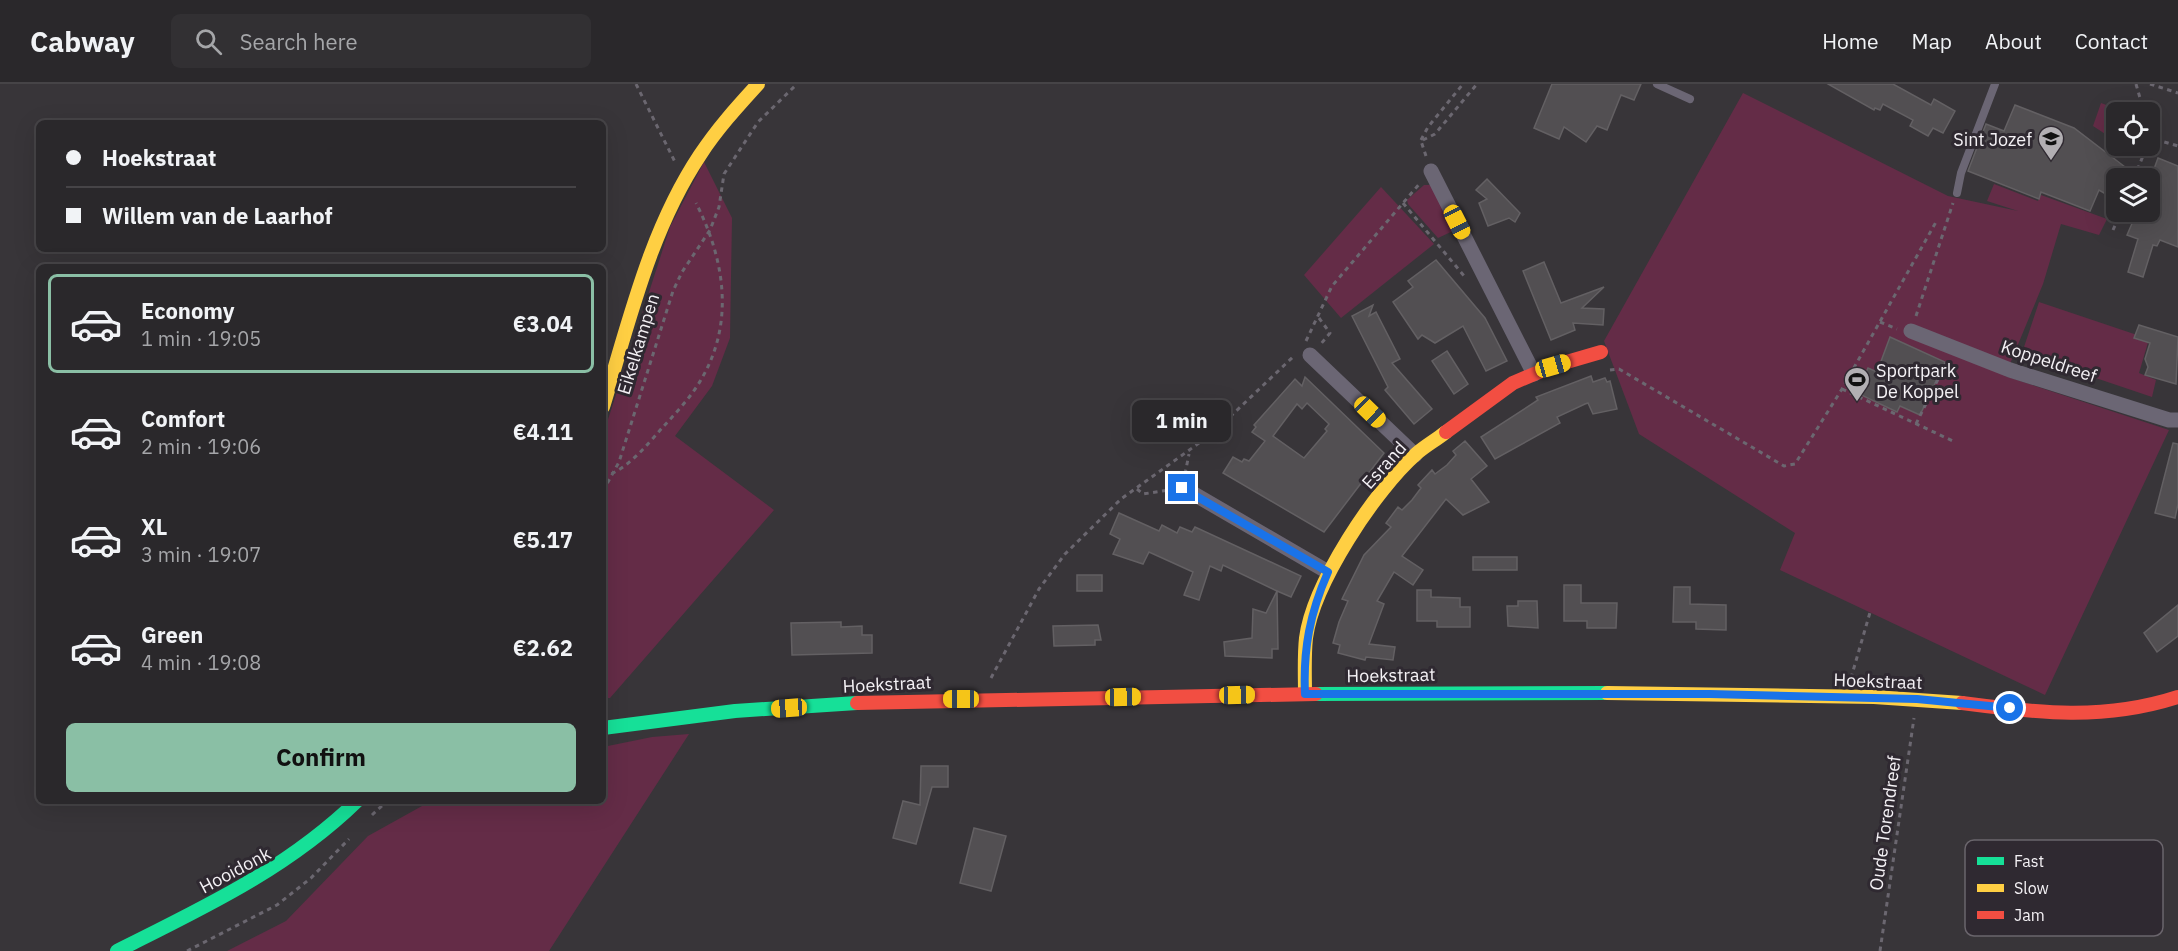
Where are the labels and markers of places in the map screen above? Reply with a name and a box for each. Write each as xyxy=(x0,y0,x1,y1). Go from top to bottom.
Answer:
school or university icon: Sint Jozef xyxy=(2036,124,2066,162)
place label: Sint Jozef xyxy=(1953,128,2032,151)
place label: Sportpark De Koppel xyxy=(1876,359,1959,403)
sports icon: Sportpark De Koppel xyxy=(1842,365,1872,403)

